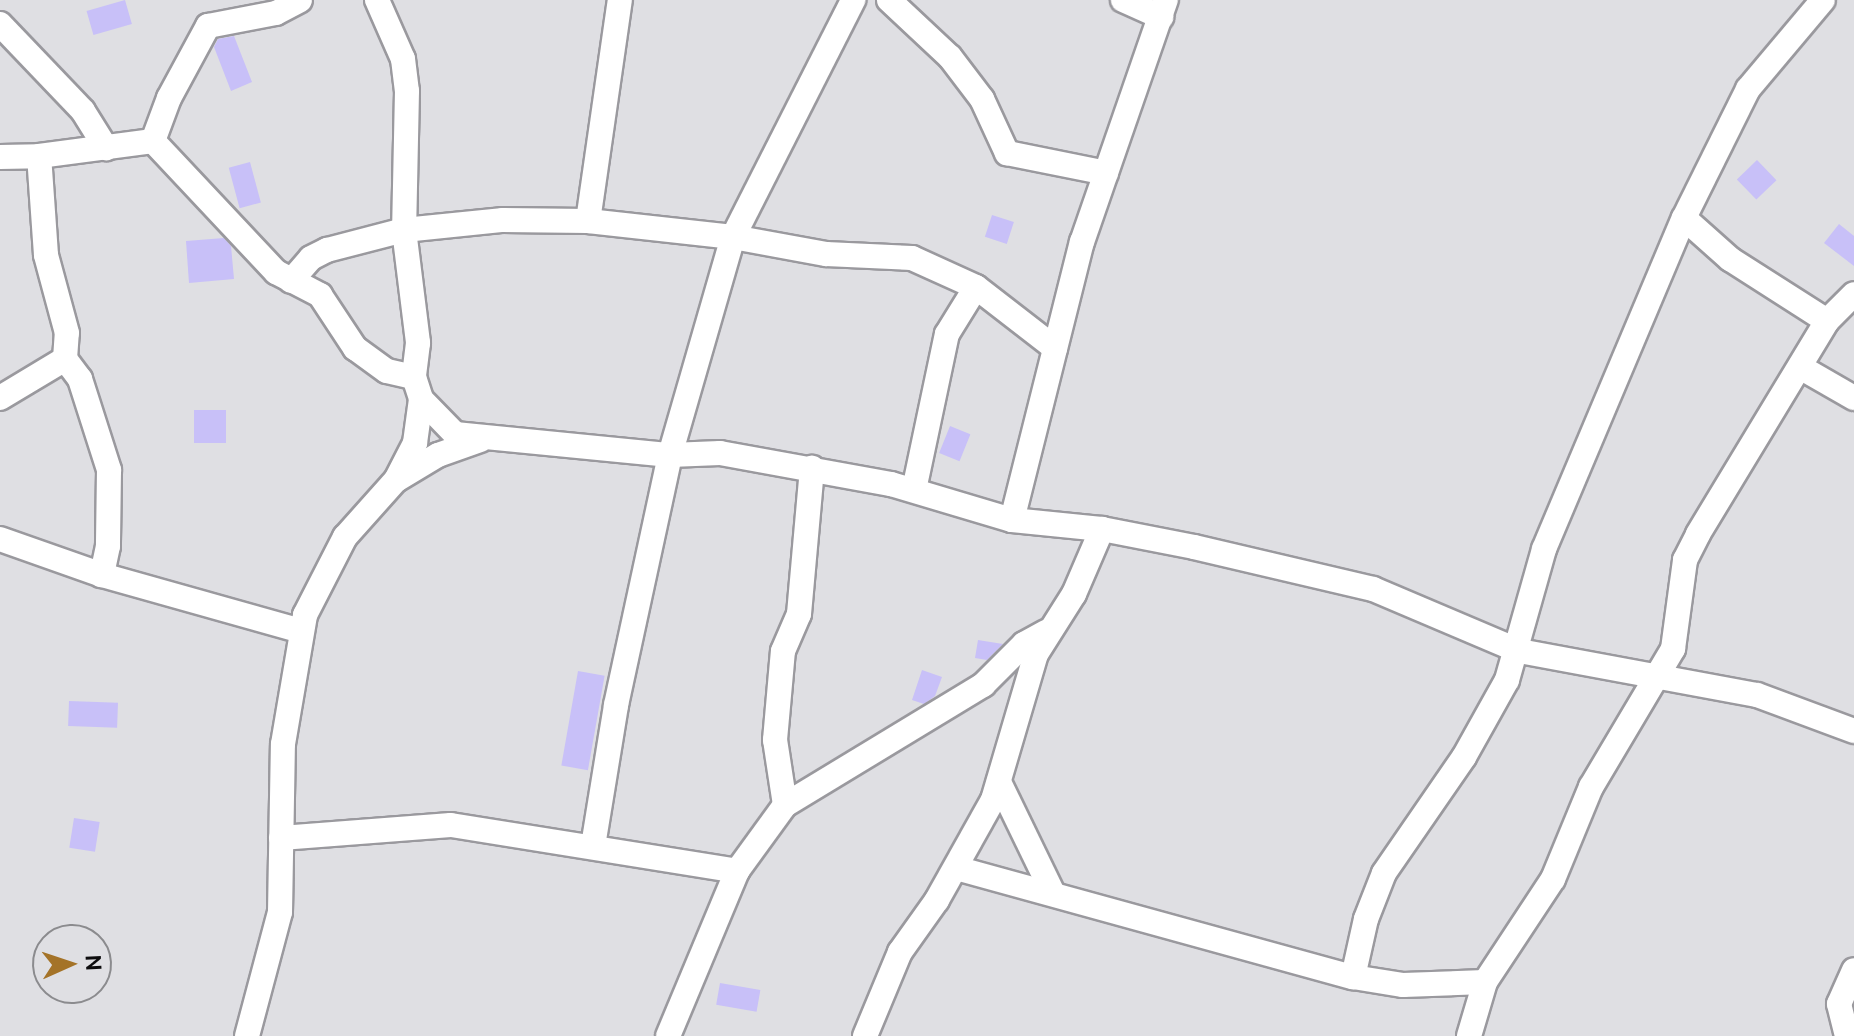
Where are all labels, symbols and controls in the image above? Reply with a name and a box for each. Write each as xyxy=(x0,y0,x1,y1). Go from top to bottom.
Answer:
north arrow xyxy=(32,924,112,1004)
text: N xyxy=(82,954,107,972)

